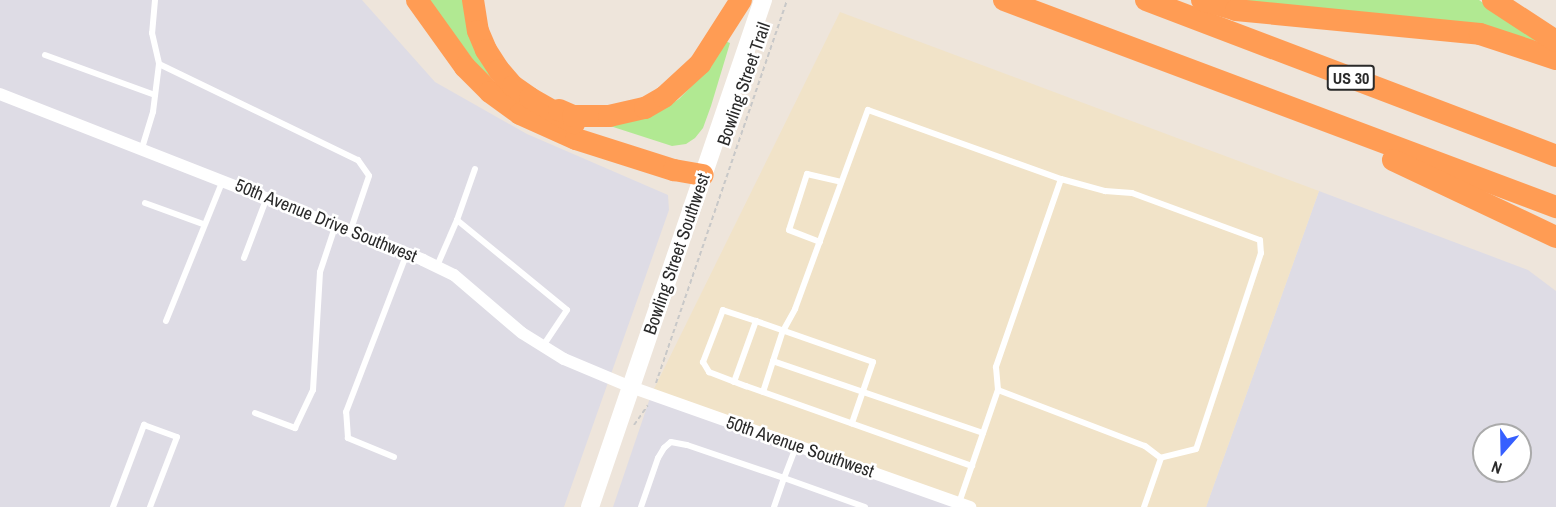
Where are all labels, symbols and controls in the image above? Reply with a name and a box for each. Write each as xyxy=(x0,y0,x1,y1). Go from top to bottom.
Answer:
street label: Bowling Street Trail xyxy=(713,19,775,149)
road number: US 30 xyxy=(1326,65,1376,91)
street label: Bowling Street Southwest xyxy=(639,171,715,337)
street label: 50th Avenue Drive Southwest xyxy=(232,174,420,268)
street label: 50th Avenue Southwest xyxy=(723,411,877,483)
north arrow xyxy=(1472,423,1532,483)
text: N xyxy=(1488,456,1505,480)

